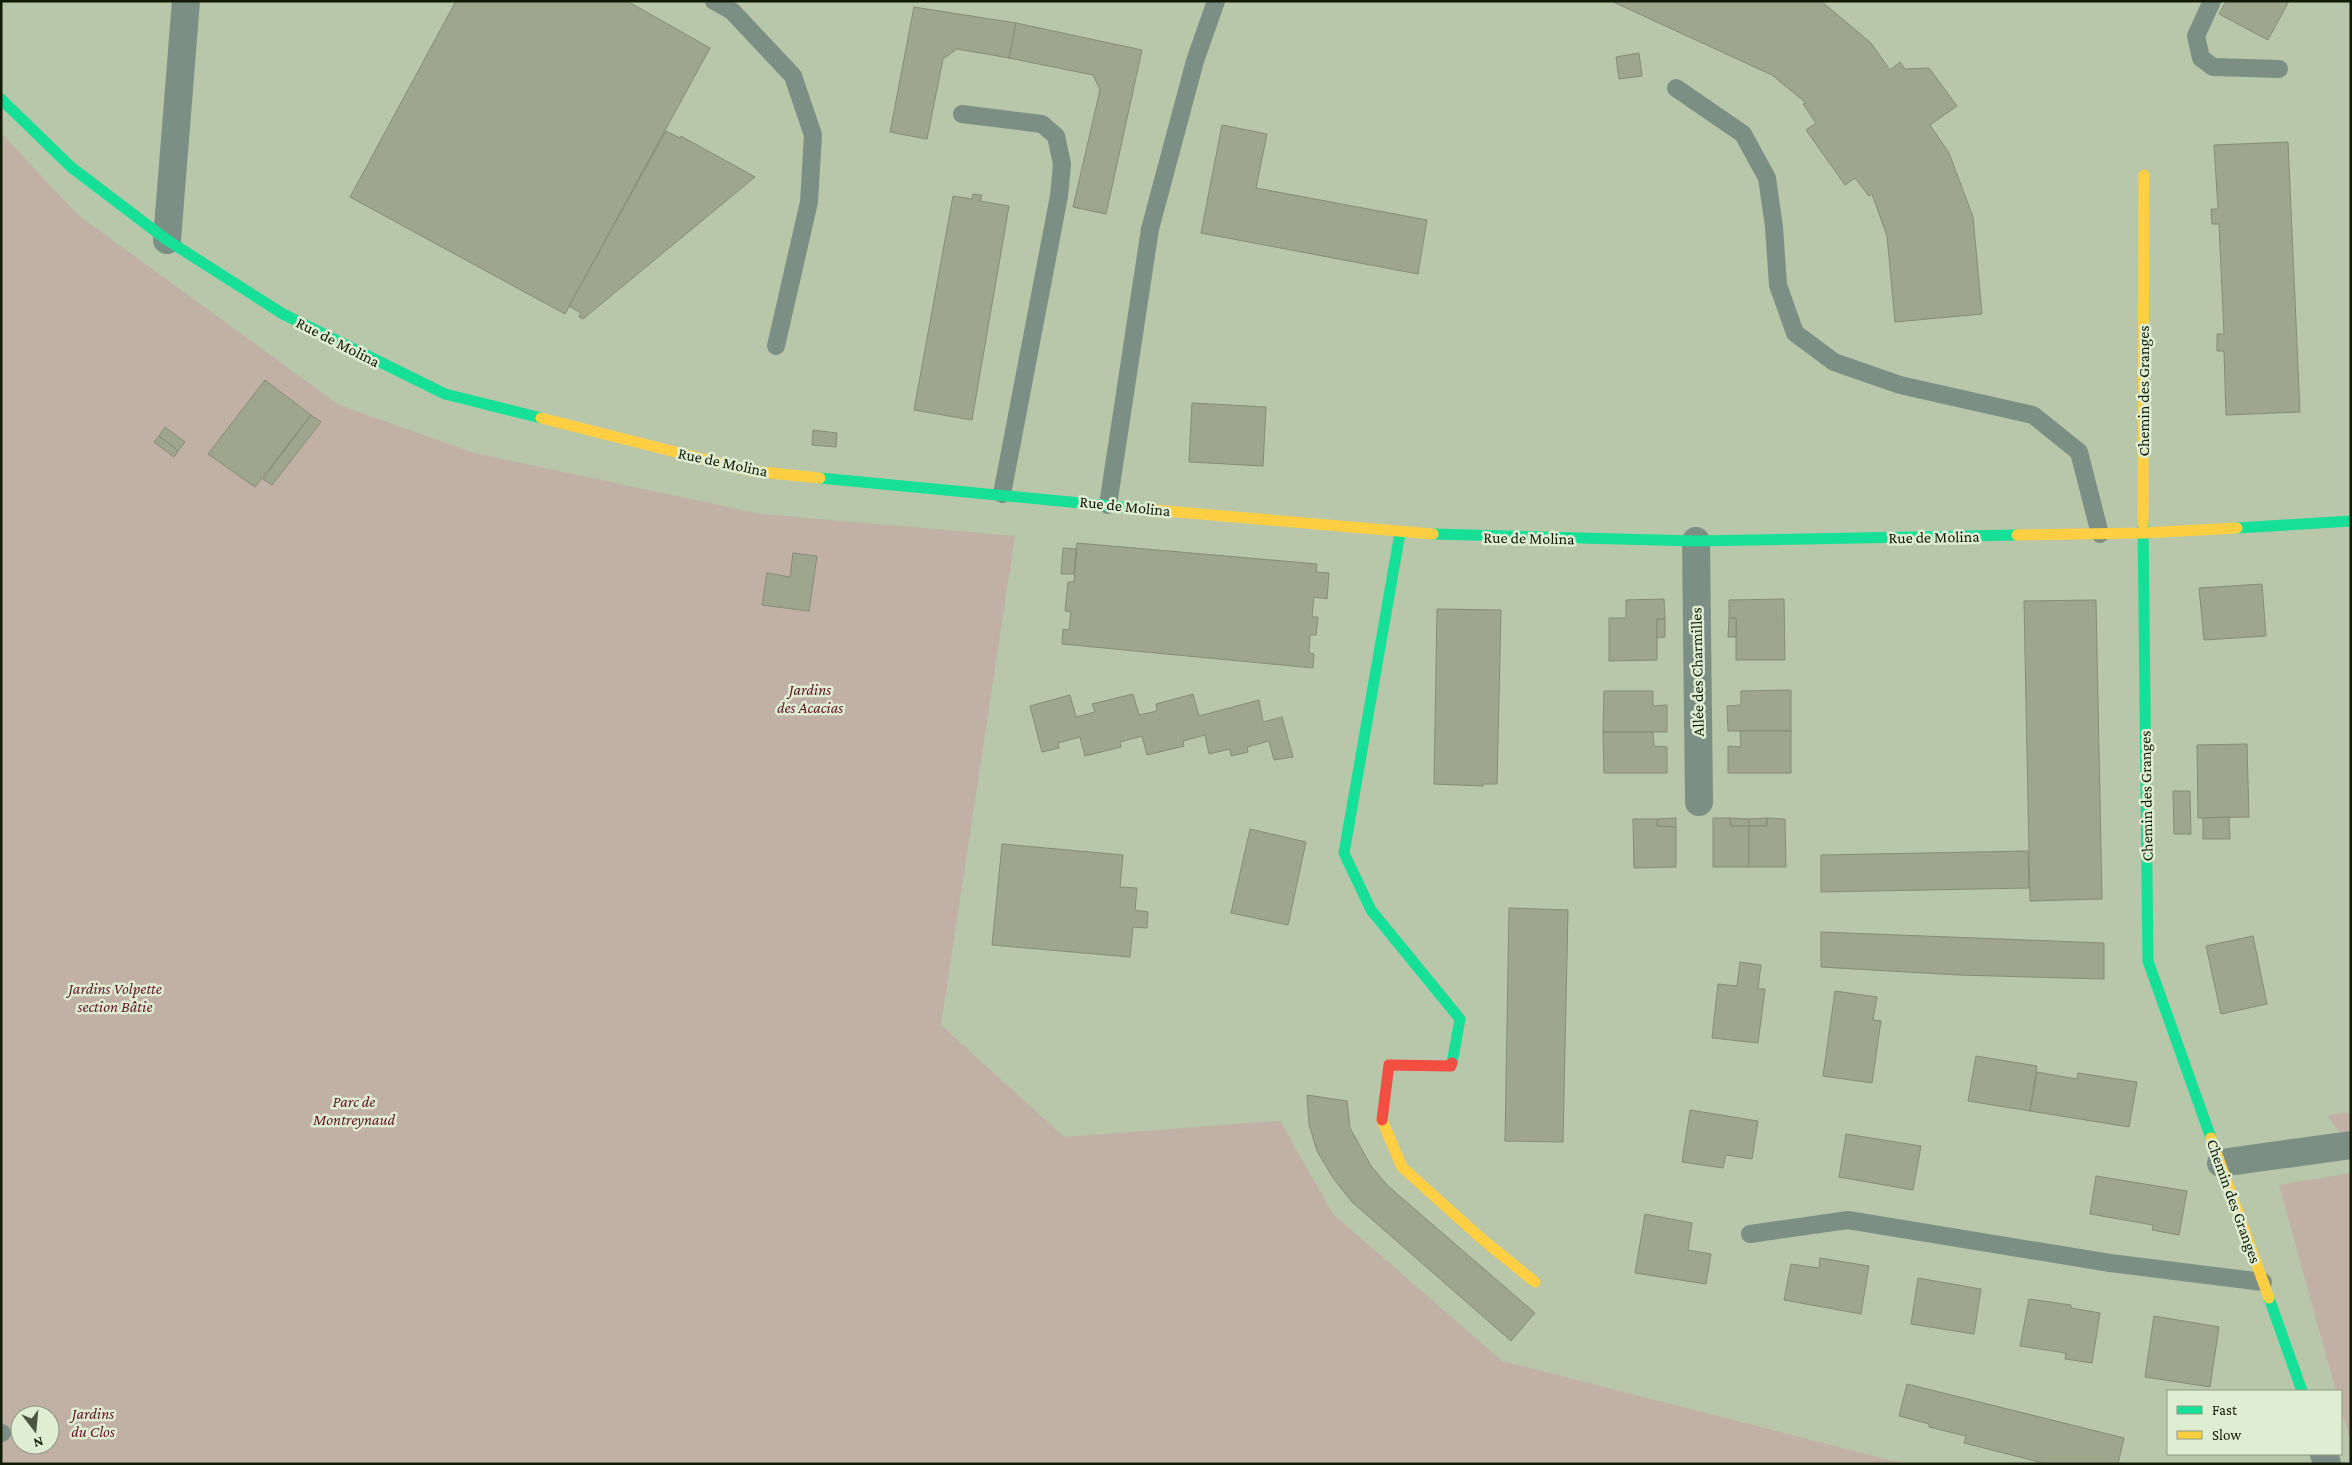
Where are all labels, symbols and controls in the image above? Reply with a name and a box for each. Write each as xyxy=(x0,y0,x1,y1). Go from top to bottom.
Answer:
street label: Rue de Molina xyxy=(293,314,383,371)
street label: Chemin des Granges xyxy=(2135,326,2153,456)
street label: Rue de Molina xyxy=(677,444,770,480)
street label: Rue de Molina xyxy=(1079,493,1172,519)
street label: Rue de Molina xyxy=(1888,528,1980,546)
street label: Rue de Molina xyxy=(1483,529,1575,547)
street label: Allée des Charmilles xyxy=(1687,607,1707,737)
park label: Jardins des Acacias xyxy=(777,681,843,716)
street label: Chemin des Granges xyxy=(2136,730,2157,862)
park label: Jardins Volpette section Bâtie xyxy=(65,980,162,1015)
park label: Parc de Montreynaud xyxy=(312,1093,396,1129)
street label: Chemin des Granges xyxy=(2203,1137,2264,1266)
legend xyxy=(2167,1390,2342,1455)
text: Fast xyxy=(2212,1402,2238,1418)
north arrow xyxy=(10,1405,60,1455)
park label: Jardins du Clos xyxy=(69,1405,115,1440)
text: Slow xyxy=(2212,1427,2242,1443)
text: N xyxy=(31,1433,45,1452)

